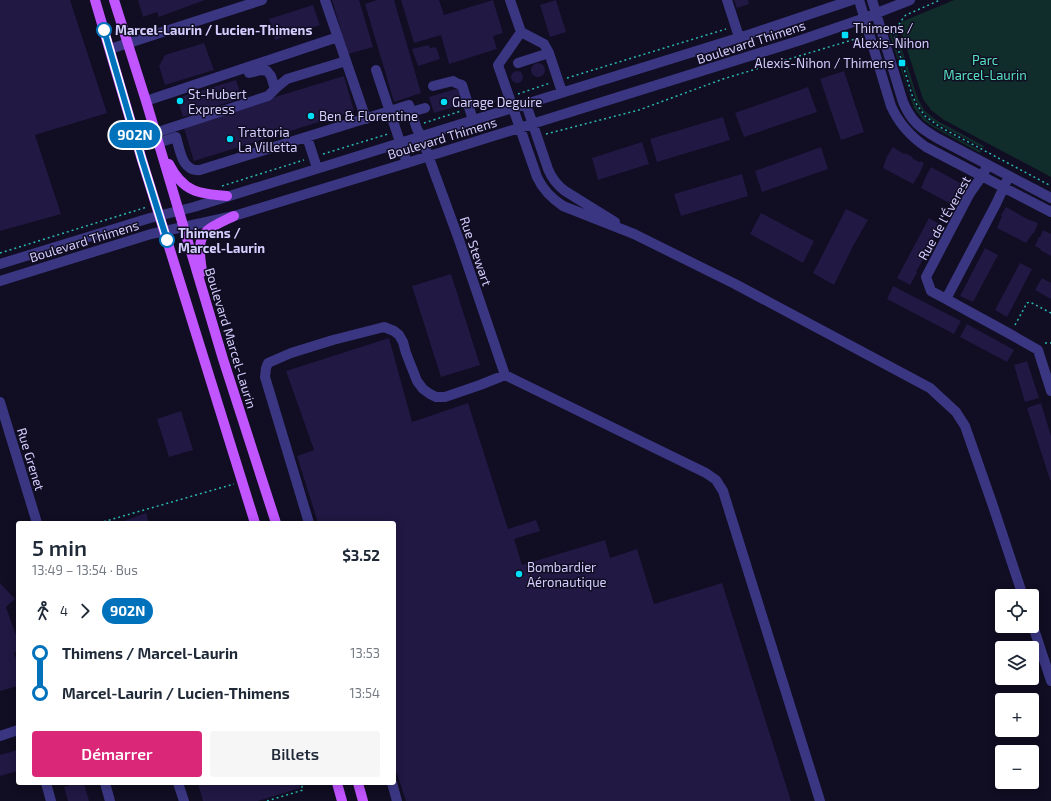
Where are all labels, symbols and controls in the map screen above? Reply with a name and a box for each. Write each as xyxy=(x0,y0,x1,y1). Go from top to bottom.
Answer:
street label: Boulevard Thimens xyxy=(695,17,807,67)
place label: Thimens / Alexis-Nihon xyxy=(853,20,929,51)
marker: Marcel-Laurin / Lucien-Thimens xyxy=(96,22,112,38)
place label: Marcel-Laurin / Lucien-Thimens xyxy=(115,22,312,38)
marker: Thimens / Alexis-Nihon xyxy=(840,30,850,40)
park label: Parc Marcel-Laurin xyxy=(943,52,1027,83)
place label: Alexis-Nihon / Thimens xyxy=(755,55,894,71)
marker: Alexis-Nihon / Thimens xyxy=(897,58,907,68)
place label: St-Hubert Express xyxy=(188,86,247,117)
place label: Garage Deguire xyxy=(452,94,542,110)
marker: St-Hubert Express xyxy=(175,96,185,106)
marker: Garage Deguire xyxy=(439,97,449,107)
place label: Ben & Florentine xyxy=(319,108,418,124)
marker: Ben & Florentine xyxy=(306,111,316,121)
street label: Boulevard Thimens xyxy=(385,114,499,162)
line badge: 902N xyxy=(107,122,163,148)
place label: Trattoria La Villetta xyxy=(238,124,297,155)
text: 902N xyxy=(117,126,153,143)
marker: Trattoria La Villetta xyxy=(225,134,235,144)
street label: Rue de l'Éverest xyxy=(913,173,974,263)
street label: Rue Stewart xyxy=(457,214,495,288)
street label: Boulevard Thimens xyxy=(27,217,141,265)
place label: Thimens / Marcel-Laurin xyxy=(178,225,265,256)
marker: Thimens / Marcel-Laurin xyxy=(159,232,175,248)
street label: Boulevard Marcel-Laurin xyxy=(202,266,260,410)
street label: Rue Grenet xyxy=(14,426,48,492)
text: 5 min xyxy=(32,534,87,560)
text: $3.52 xyxy=(342,546,380,564)
place label: Bombardier Aéronautique xyxy=(527,559,607,590)
text: 13:49 – 13:54 · Bus xyxy=(32,562,138,578)
marker: Bombardier Aéronautique xyxy=(514,569,524,579)
map controls xyxy=(995,589,1039,789)
button: locate xyxy=(995,589,1039,633)
icon: walk xyxy=(32,600,54,622)
icon: forward xyxy=(74,600,96,622)
text: 902N xyxy=(110,602,145,619)
text: 4 xyxy=(60,603,68,619)
button: layers xyxy=(995,641,1039,685)
text: Thimens / Marcel-Laurin xyxy=(62,644,238,662)
text: 13:53 xyxy=(350,645,380,661)
text: Marcel-Laurin / Lucien-Thimens xyxy=(62,684,290,702)
text: 13:54 xyxy=(350,685,380,701)
button: + xyxy=(995,693,1039,737)
button: Démarrer xyxy=(32,731,202,777)
button: Billets xyxy=(210,731,380,777)
button: − xyxy=(995,745,1039,789)

